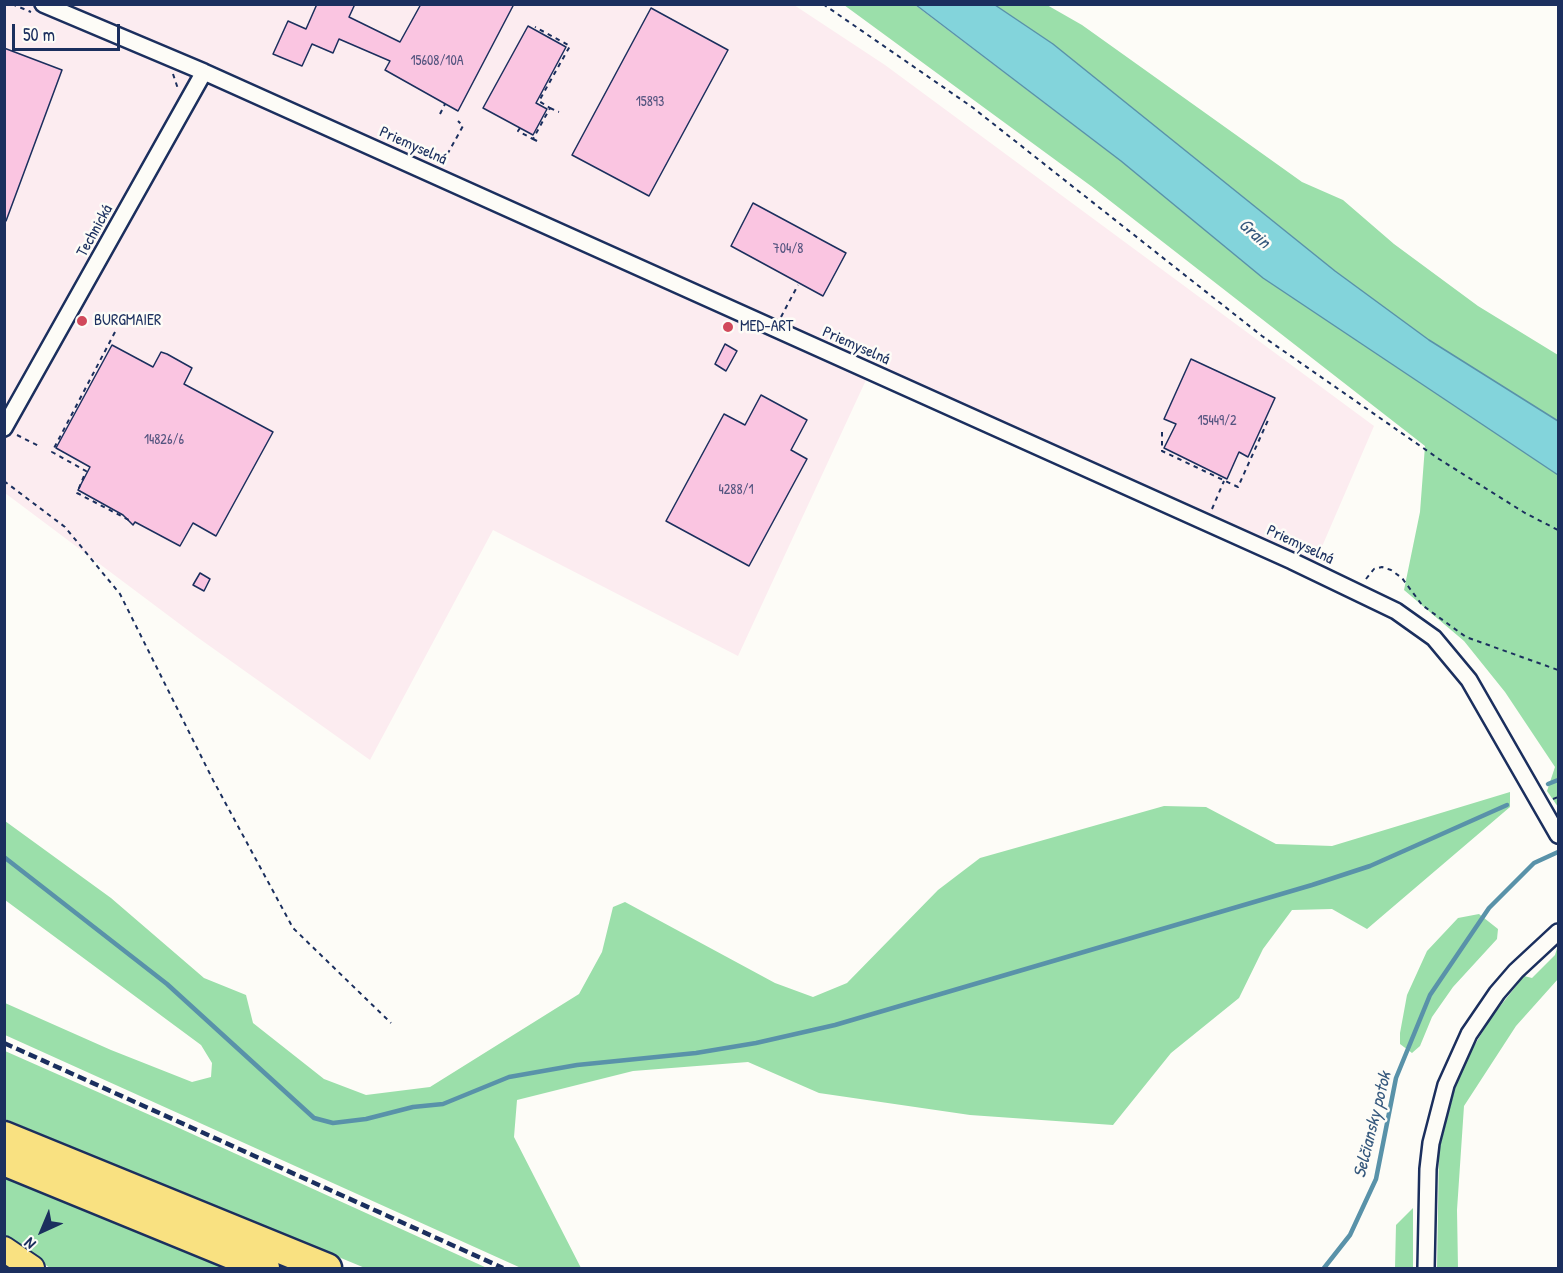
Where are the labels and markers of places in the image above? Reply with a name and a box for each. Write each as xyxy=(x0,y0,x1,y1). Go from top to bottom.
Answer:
place label: BURGMAIER xyxy=(94,311,161,331)
marker: BURGMAIER xyxy=(75,314,89,328)
place label: MED-ART xyxy=(740,317,793,337)
marker: MED-ART xyxy=(721,320,735,334)

